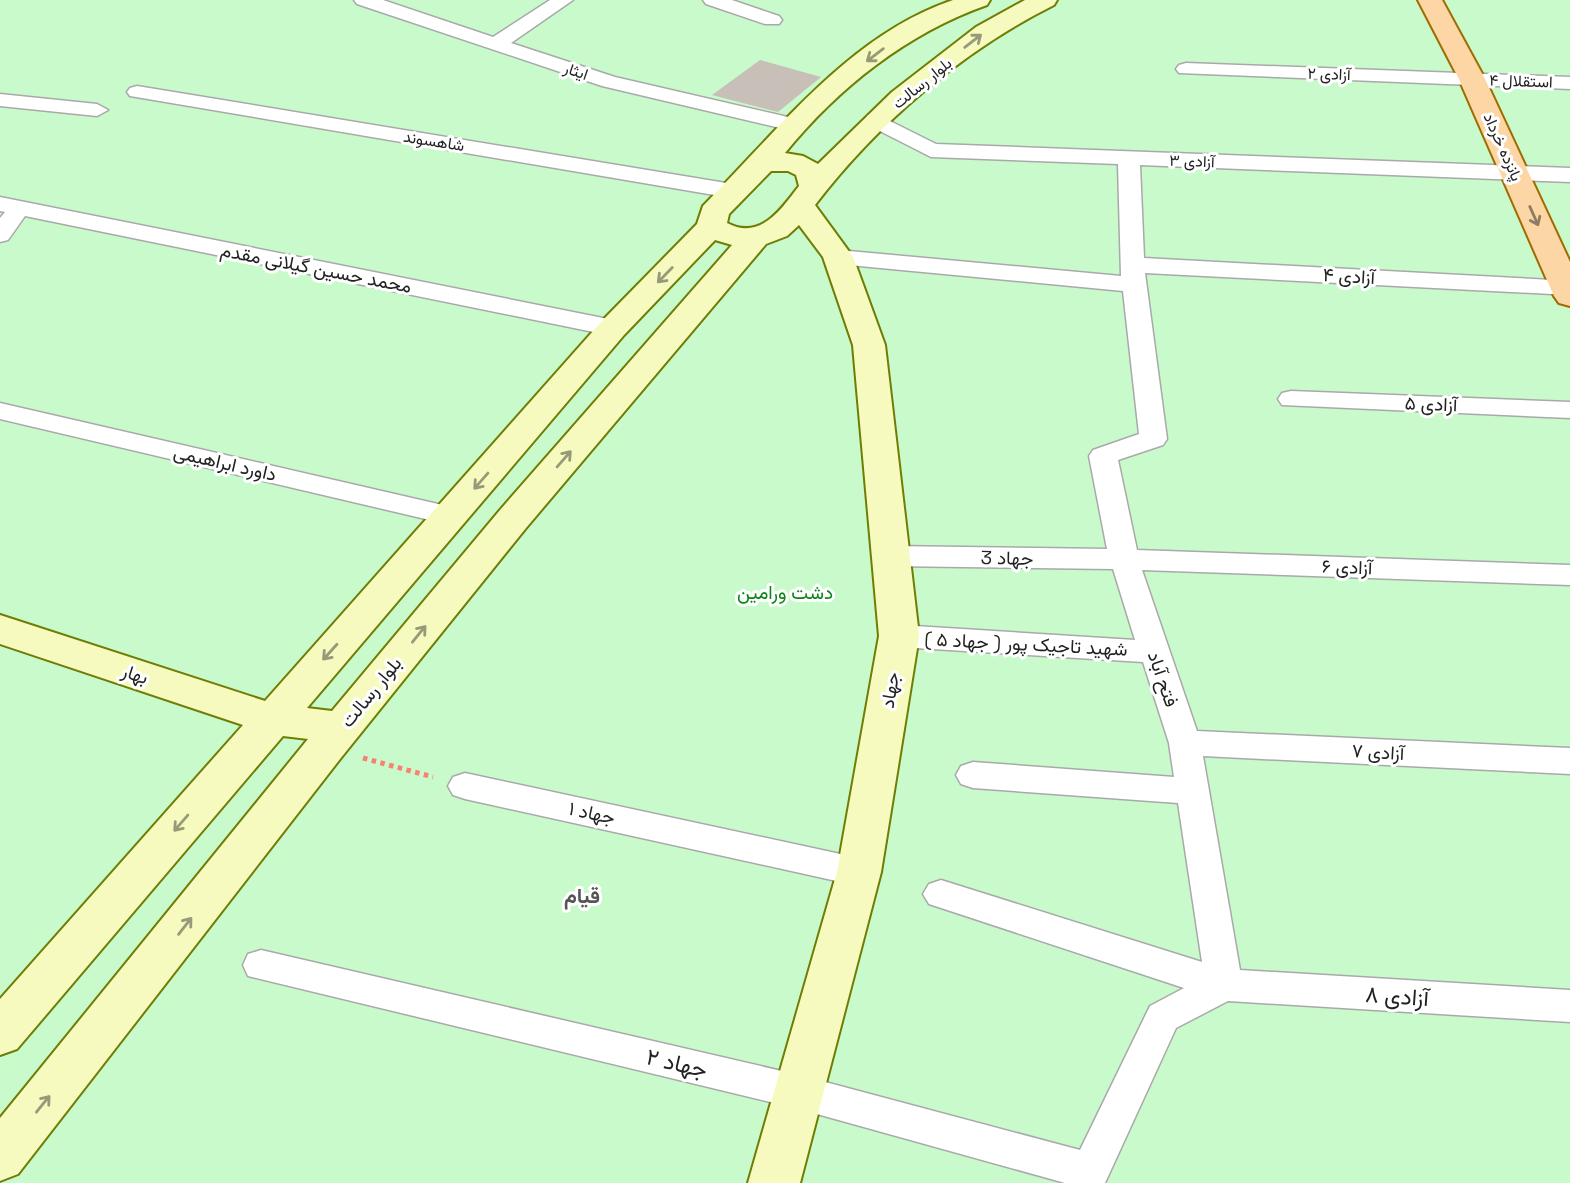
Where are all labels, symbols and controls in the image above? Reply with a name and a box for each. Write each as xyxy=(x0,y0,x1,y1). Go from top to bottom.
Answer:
one-way arrow xyxy=(963,34,982,49)
one-way arrow xyxy=(866,48,885,63)
street label: بلوار رسالت xyxy=(888,53,956,113)
street label: ایثار xyxy=(560,57,591,85)
street label: آزادی ۲ xyxy=(1307,63,1352,85)
street label: استقلال ۴ xyxy=(1489,69,1553,93)
street label: پانزده خرداد xyxy=(1478,110,1527,185)
street label: شاهسوند xyxy=(402,126,466,156)
street label: آزادی ۳ xyxy=(1169,150,1216,172)
one-way arrow xyxy=(1528,205,1541,226)
street label: محمد حسین گیلانی مقدم xyxy=(218,237,414,299)
street label: آزادی ۴ xyxy=(1322,262,1377,290)
one-way arrow xyxy=(656,266,673,283)
street label: آزادی ۵ xyxy=(1404,391,1459,417)
street label: داورد ابراهیمی xyxy=(171,439,279,487)
one-way arrow xyxy=(556,450,572,468)
one-way arrow xyxy=(473,472,489,490)
street label: جهاد 3 xyxy=(980,545,1034,571)
street label: آزادی ۶ xyxy=(1321,554,1374,580)
park label: دشت ورامین xyxy=(737,580,833,605)
one-way arrow xyxy=(411,625,426,643)
street label: شهید تاجیک پور ( جهاد ۵ ) xyxy=(924,626,1128,663)
one-way arrow xyxy=(322,643,338,661)
street label: فتح آباد xyxy=(1141,648,1184,711)
street label: بلوار رسالت xyxy=(335,651,407,733)
street label: بهار xyxy=(118,658,151,690)
street label: جهاد xyxy=(875,670,905,710)
street label: آزادی ۷ xyxy=(1351,738,1407,766)
street label: جهاد ۱ xyxy=(567,796,617,830)
one-way arrow xyxy=(173,814,189,832)
district label: قیام xyxy=(564,882,600,910)
one-way arrow xyxy=(177,918,193,936)
street label: آزادی ۸ xyxy=(1364,979,1431,1013)
street label: جهاد ۲ xyxy=(643,1041,711,1085)
one-way arrow xyxy=(35,1095,50,1114)

